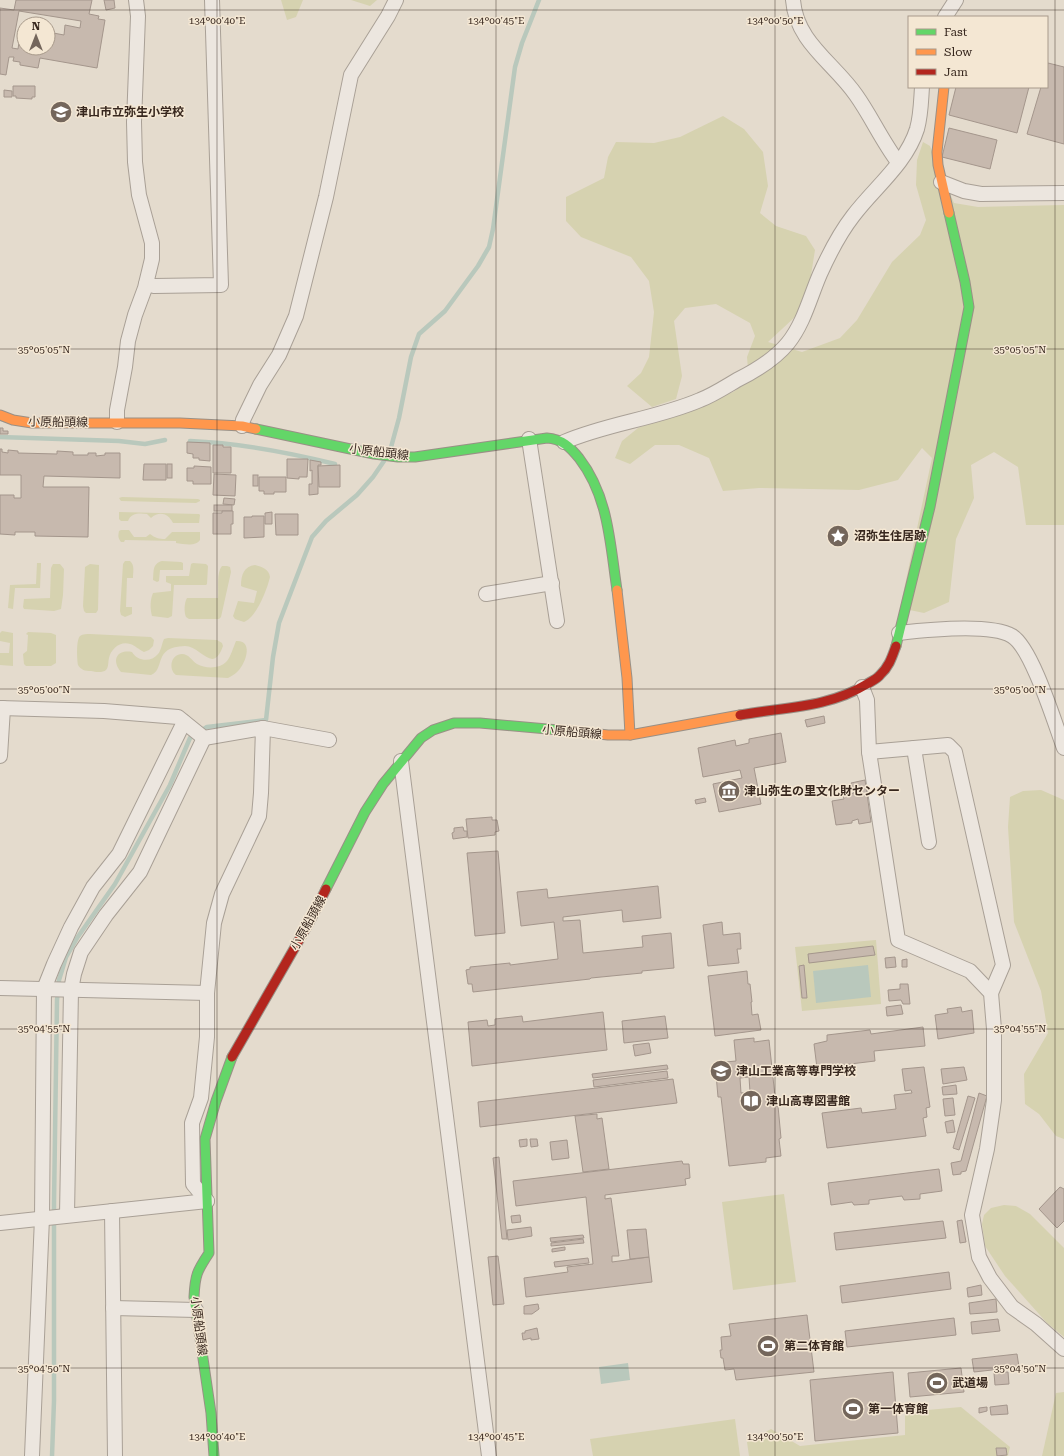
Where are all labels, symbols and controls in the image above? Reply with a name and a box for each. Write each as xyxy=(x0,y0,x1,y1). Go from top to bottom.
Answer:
text: 134°00'40"E xyxy=(189,15,245,26)
text: 134°00'45"E xyxy=(468,15,524,26)
text: 134°00'50"E xyxy=(747,15,803,26)
north arrow xyxy=(16,16,56,56)
legend xyxy=(908,16,1048,88)
text: N xyxy=(32,20,41,33)
text: Fast xyxy=(944,25,968,39)
text: Slow xyxy=(944,45,972,59)
text: Jam xyxy=(944,65,968,79)
school or university icon: 津山市立弥生小学校 xyxy=(48,99,74,125)
place label: 津山市立弥生小学校 xyxy=(76,105,184,119)
text: 35°05'05"N xyxy=(18,344,70,355)
text: 35°05'05"N xyxy=(994,344,1046,355)
street label: 小原船頭線 xyxy=(28,414,88,430)
street label: 小原船頭線 xyxy=(348,441,410,463)
place icon: 沼弥生住居跡 xyxy=(825,523,851,549)
place label: 沼弥生住居跡 xyxy=(854,529,926,543)
text: 35°05'00"N xyxy=(18,684,70,695)
text: 35°05'00"N xyxy=(994,684,1046,695)
street label: 小原船頭線 xyxy=(541,722,603,742)
museum icon: 津山弥生の里文化財センター xyxy=(716,778,742,804)
place label: 津山弥生の里文化財センター xyxy=(744,784,900,798)
street label: 小原船頭線 xyxy=(287,893,329,953)
text: 35°04'55"N xyxy=(18,1023,70,1034)
text: 35°04'55"N xyxy=(994,1023,1046,1034)
school or university icon: 津山工業高等専門学校 xyxy=(708,1058,734,1084)
place label: 津山工業高等専門学校 xyxy=(736,1064,856,1078)
library icon: 津山高専図書館 xyxy=(738,1088,764,1114)
place label: 津山高専図書館 xyxy=(766,1094,850,1108)
street label: 小原船頭線 xyxy=(188,1295,210,1357)
sports icon: 第二体育館 xyxy=(755,1333,781,1359)
place label: 第二体育館 xyxy=(784,1339,844,1353)
text: 35°04'50"N xyxy=(18,1363,70,1374)
text: 35°04'50"N xyxy=(994,1363,1046,1374)
sports icon: 武道場 xyxy=(924,1370,950,1396)
place label: 武道場 xyxy=(952,1376,988,1390)
sports icon: 第一体育館 xyxy=(840,1396,866,1422)
place label: 第一体育館 xyxy=(868,1402,928,1416)
text: 134°00'40"E xyxy=(189,1431,245,1442)
text: 134°00'45"E xyxy=(468,1431,524,1442)
text: 134°00'50"E xyxy=(747,1431,803,1442)

